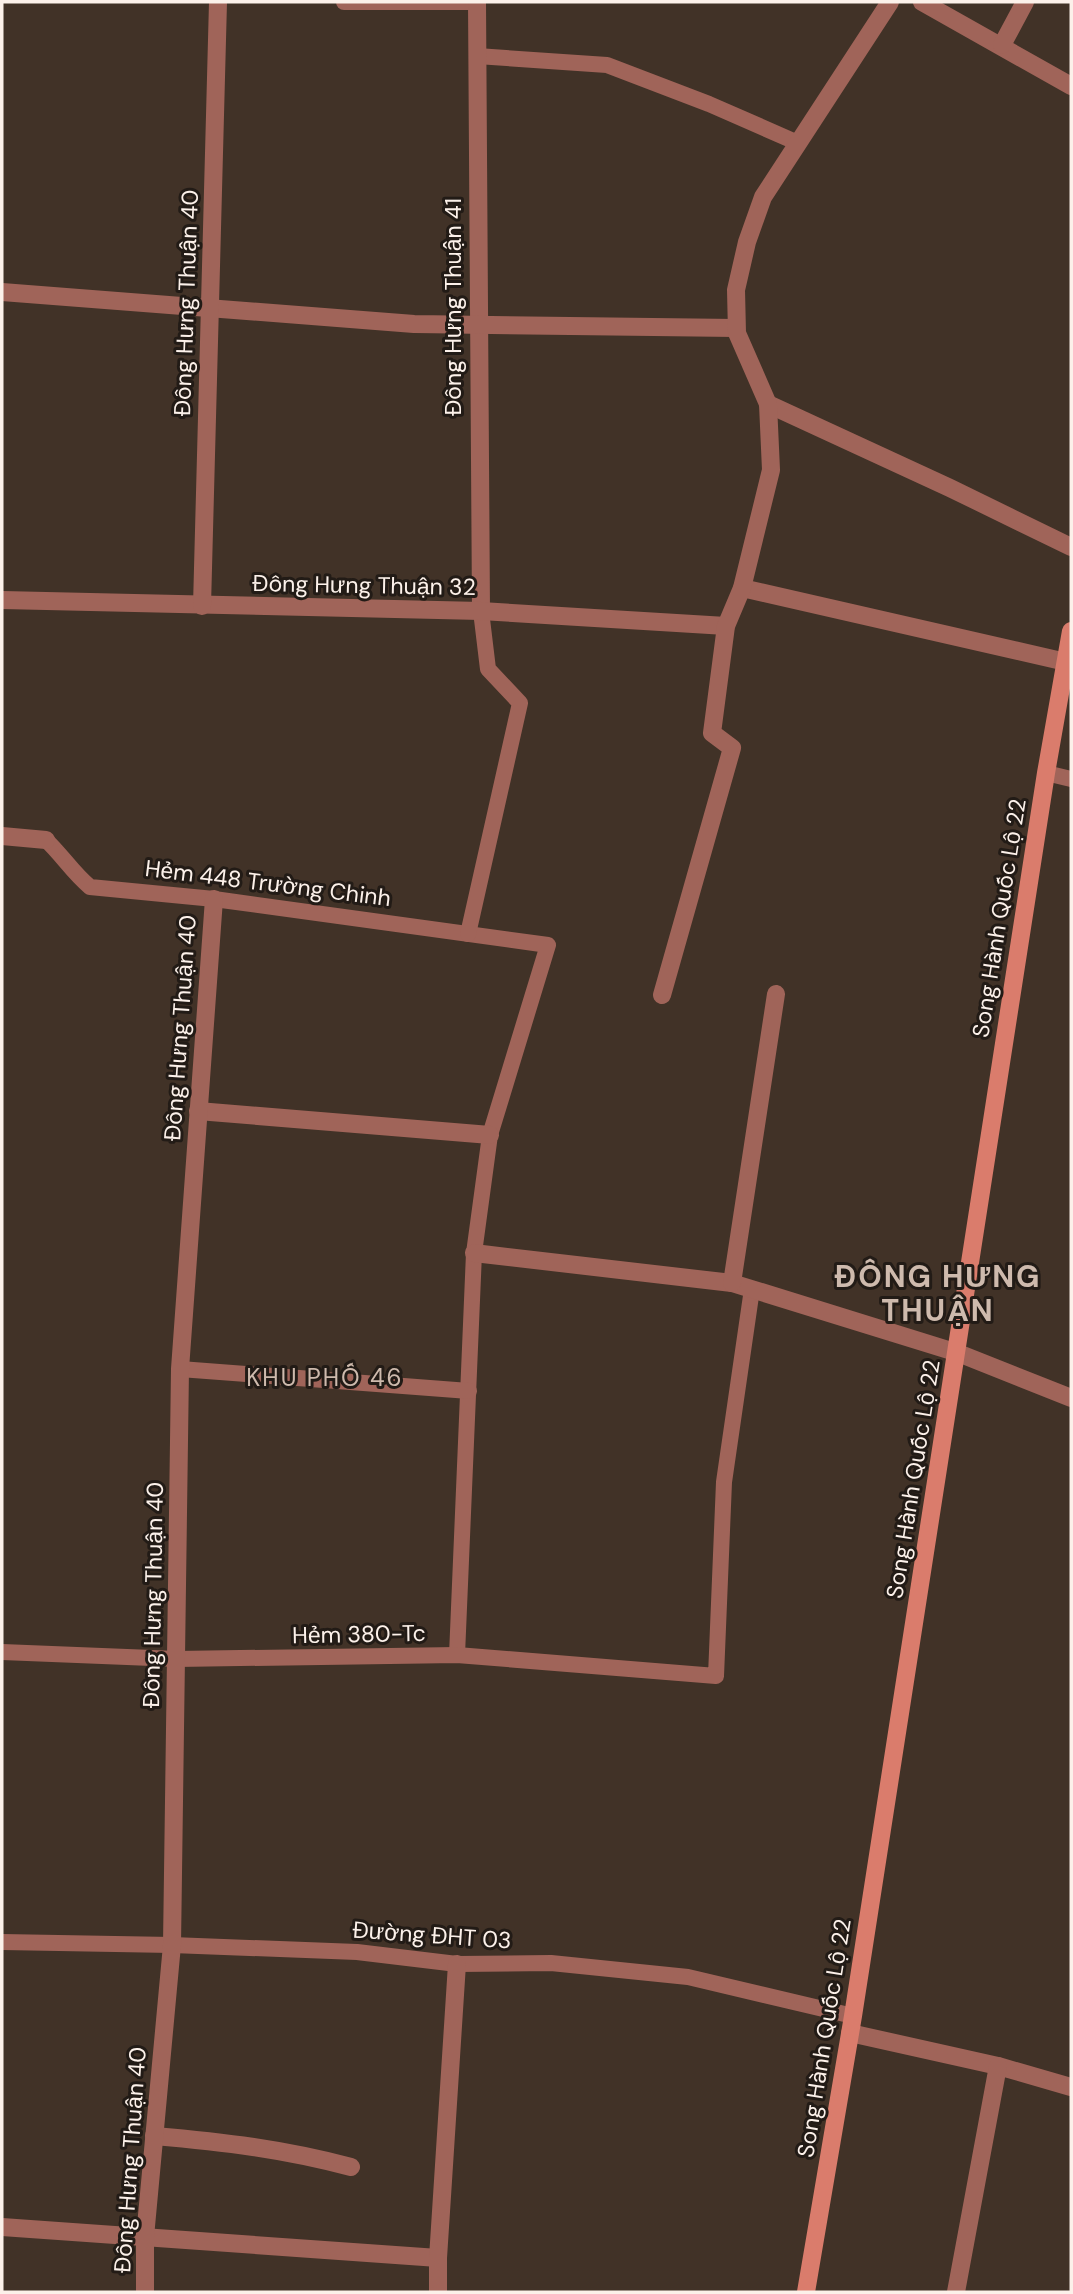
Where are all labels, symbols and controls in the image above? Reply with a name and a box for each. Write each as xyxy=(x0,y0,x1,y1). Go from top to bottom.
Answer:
street label: Đông Hưng Thuận 40 xyxy=(167,189,205,417)
street label: Đông Hưng Thuận 41 xyxy=(438,198,468,416)
street label: Đông Hưng Thuận 32 xyxy=(252,568,476,602)
street label: Song Hành Quốc Lộ 22 xyxy=(965,796,1033,1040)
street label: Hẻm 448 Trường Chinh xyxy=(143,853,393,913)
street label: Đông Hưng Thuận 40 xyxy=(157,914,203,1142)
district label: ĐÔNG HƯNG THUẬN xyxy=(835,1257,1041,1330)
street label: Song Hành Quốc Lộ 22 xyxy=(879,1357,947,1601)
district label: KHU PHỐ 46 xyxy=(246,1362,404,1393)
street label: Đông Hưng Thuận 40 xyxy=(136,1482,170,1708)
street label: Hẻm 380-Tc xyxy=(292,1618,426,1650)
street label: Đường ĐHT 03 xyxy=(352,1914,512,1956)
street label: Song Hành Quốc Lộ 22 xyxy=(790,1916,858,2160)
street label: Đông Hưng Thuận 40 xyxy=(107,2046,153,2274)

